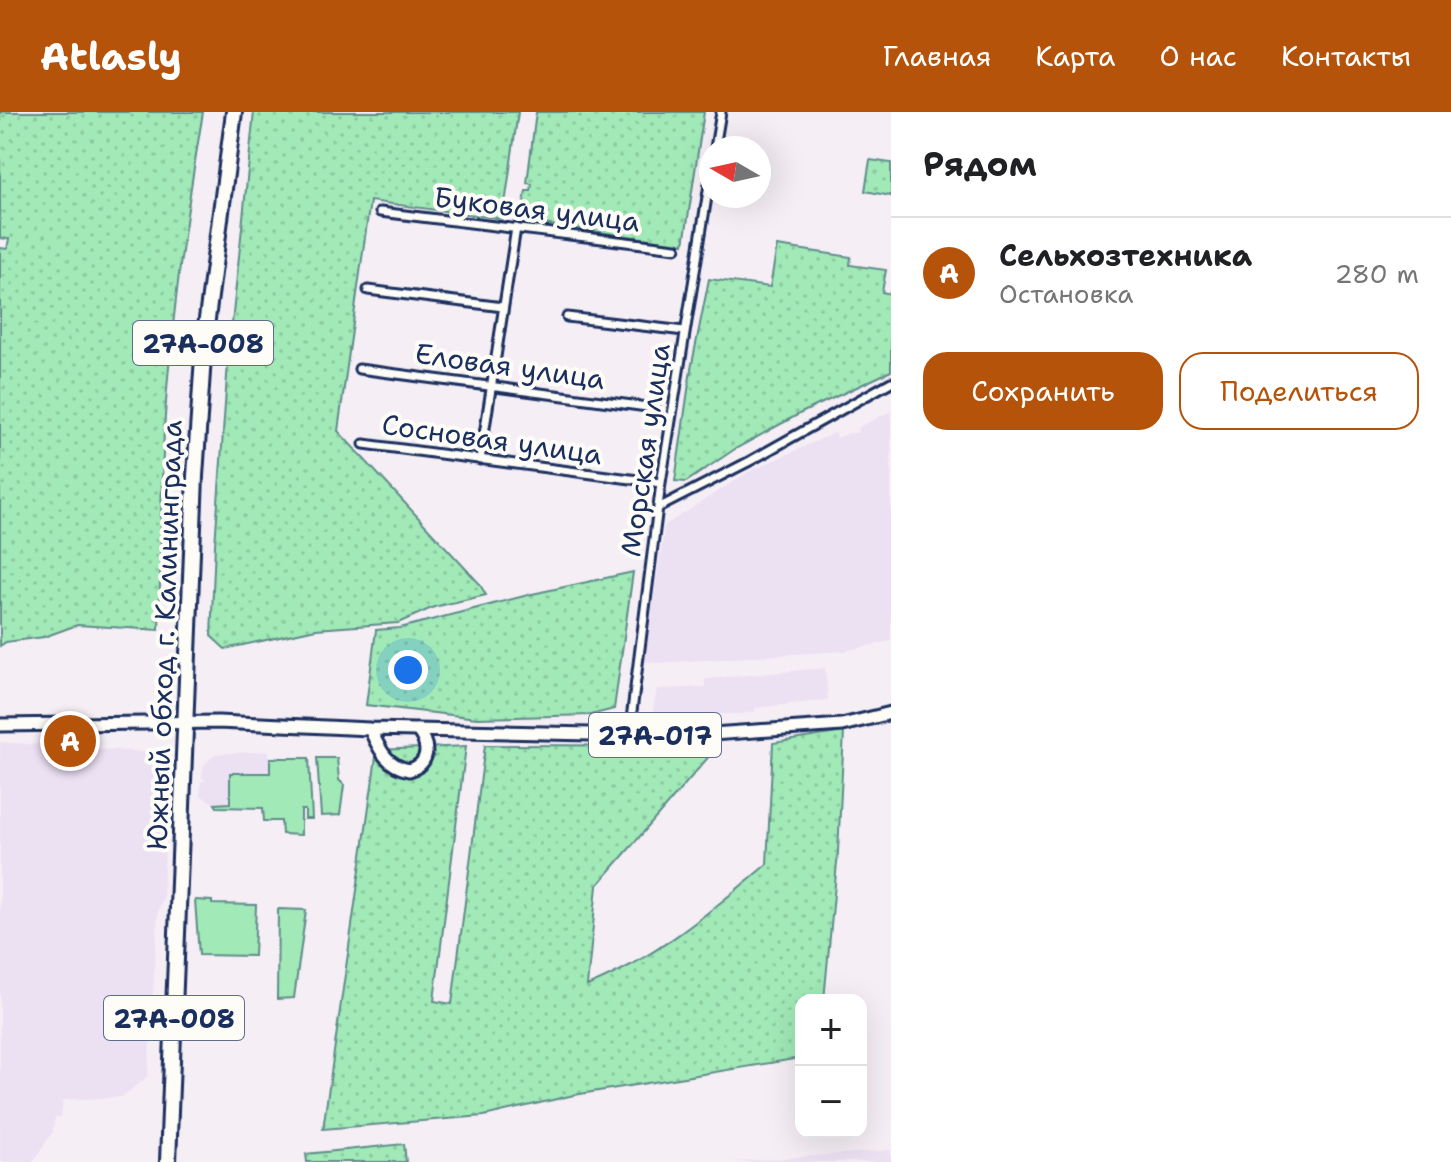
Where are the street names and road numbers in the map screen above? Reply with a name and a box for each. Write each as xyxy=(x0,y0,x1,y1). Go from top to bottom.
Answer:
street label: Буковая улица xyxy=(432,178,642,240)
road number: 27А-008 xyxy=(133,321,273,365)
street label: Еловая улица xyxy=(413,334,607,398)
street label: Морская улица xyxy=(611,341,679,559)
street label: Сосновая улица xyxy=(379,405,605,473)
street label: Южный обход г. Калининграда xyxy=(138,419,190,851)
road number: 27А-017 xyxy=(589,713,721,757)
road number: 27А-008 xyxy=(104,996,244,1040)

